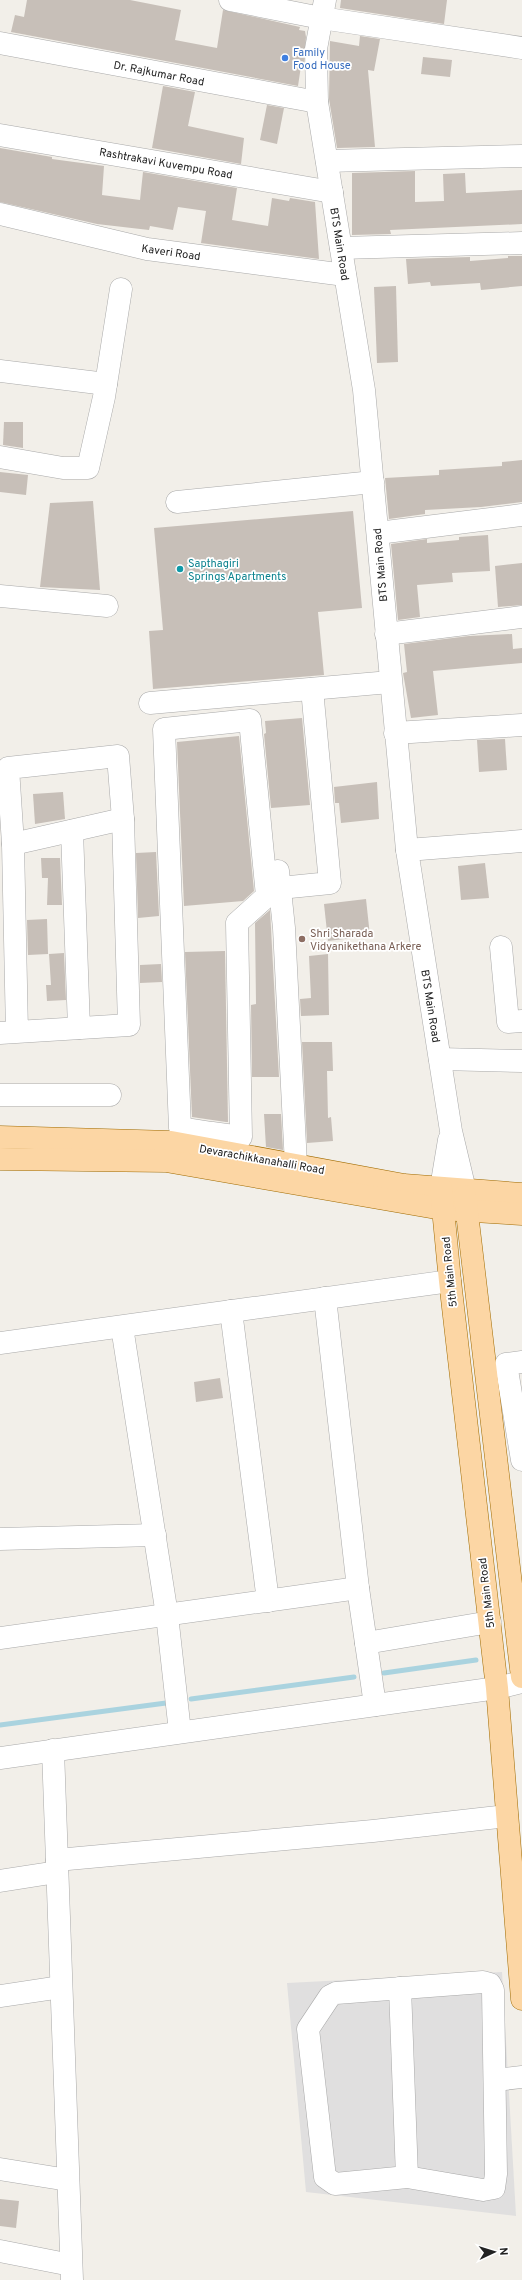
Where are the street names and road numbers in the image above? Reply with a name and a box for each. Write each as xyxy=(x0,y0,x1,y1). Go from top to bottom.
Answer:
street label: Dr. Rajkumar Road xyxy=(112,58,205,90)
street label: Rashtrakavi Kuvempu Road xyxy=(98,145,234,183)
street label: BTS Main Road xyxy=(326,207,352,282)
street label: Kaveri Road xyxy=(140,242,201,264)
street label: BTS Main Road xyxy=(371,528,391,602)
street label: BTS Main Road xyxy=(417,969,443,1044)
street label: Devarachikkanahalli Road xyxy=(198,1142,326,1178)
street label: 5th Main Road xyxy=(439,1236,461,1308)
street label: 5th Main Road xyxy=(476,1557,498,1629)

